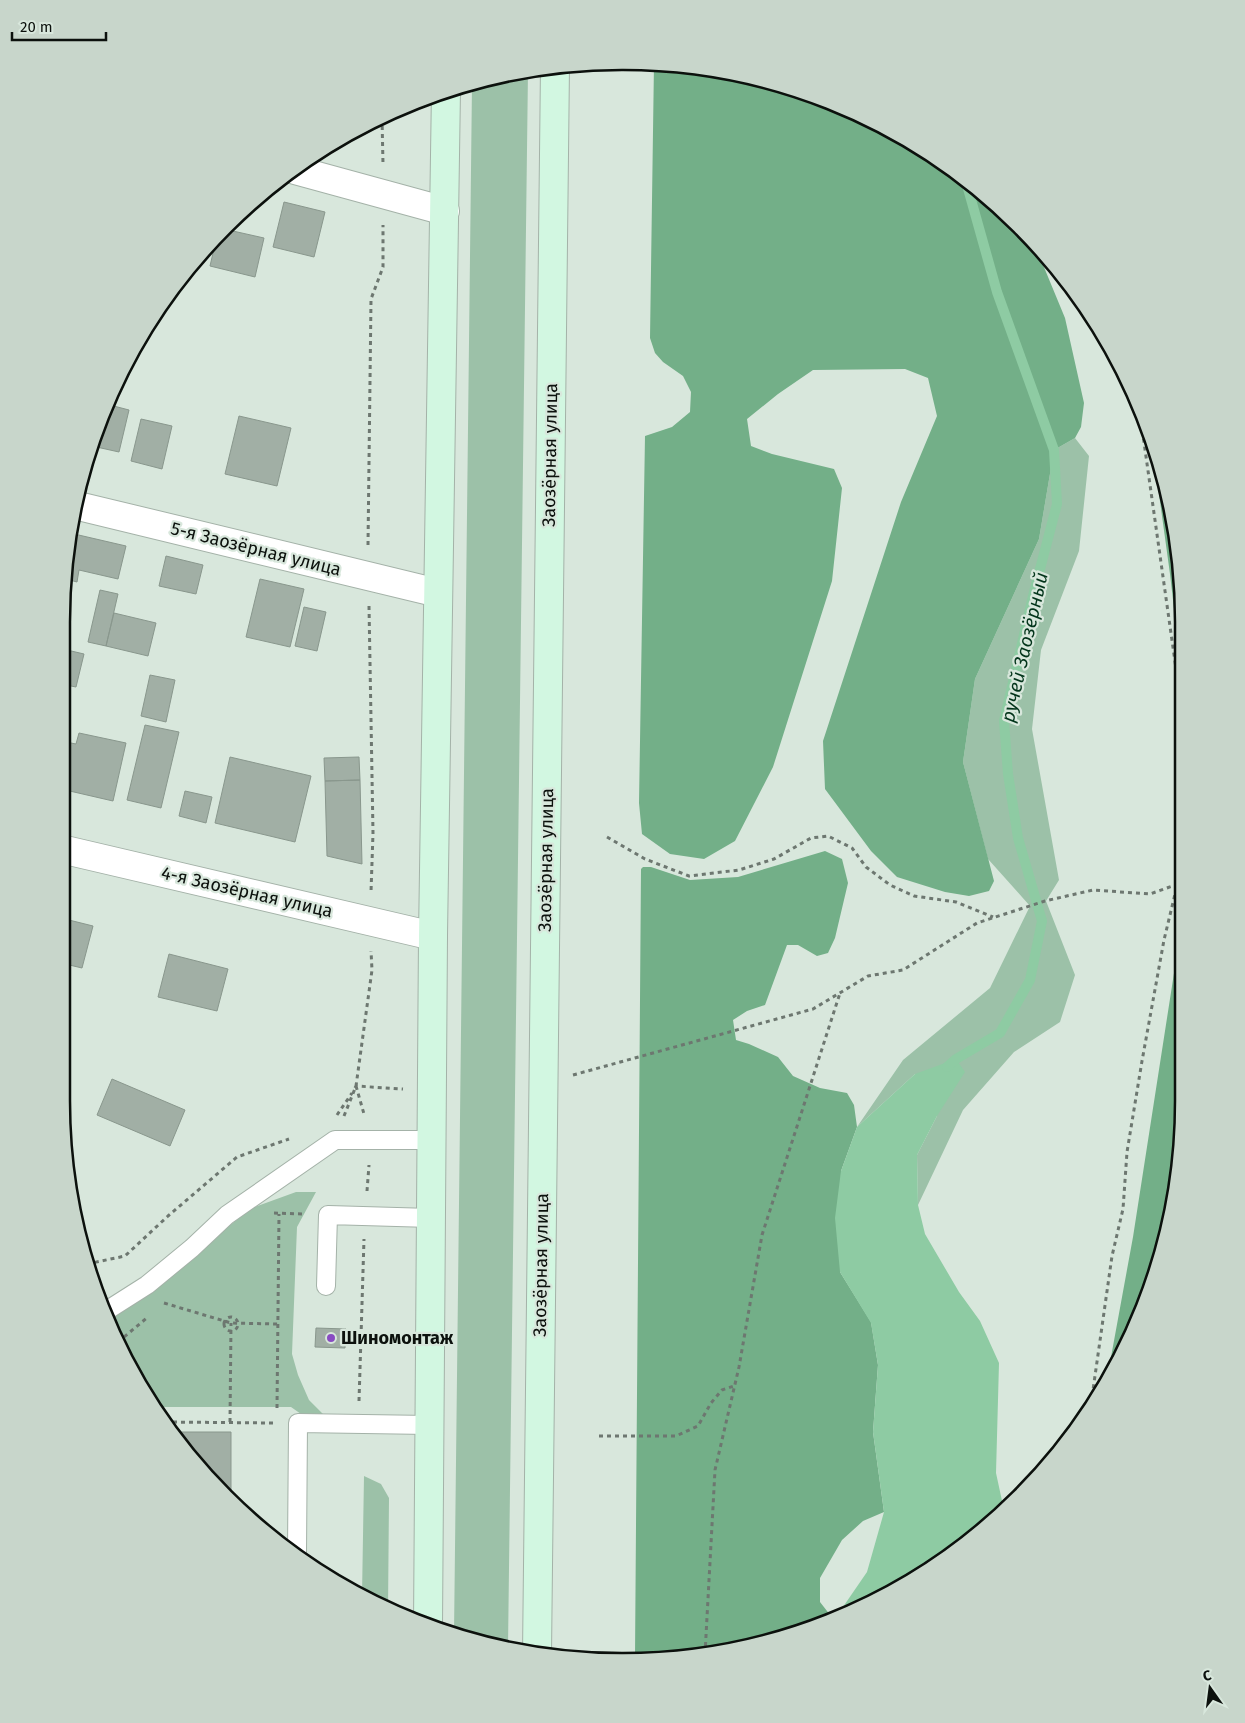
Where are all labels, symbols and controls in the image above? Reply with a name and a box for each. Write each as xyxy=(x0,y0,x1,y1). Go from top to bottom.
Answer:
scale bar xyxy=(12,10,106,42)
text: 20 m xyxy=(20,18,53,36)
street label: Заозёрная улица xyxy=(538,383,562,527)
street label: 5-я Заозёрная улица xyxy=(169,517,343,581)
water label: ручей Заозёрный xyxy=(996,570,1053,724)
street label: Заозёрная улица xyxy=(534,788,558,932)
street label: 4-я Заозёрная улица xyxy=(159,862,335,922)
street label: Заозёрная улица xyxy=(529,1193,553,1337)
place label: Шиномонтаж xyxy=(341,1327,454,1349)
marker: Шиномонтаж xyxy=(325,1332,337,1344)
north arrow xyxy=(1185,1663,1235,1713)
text: С xyxy=(1201,1667,1213,1685)

